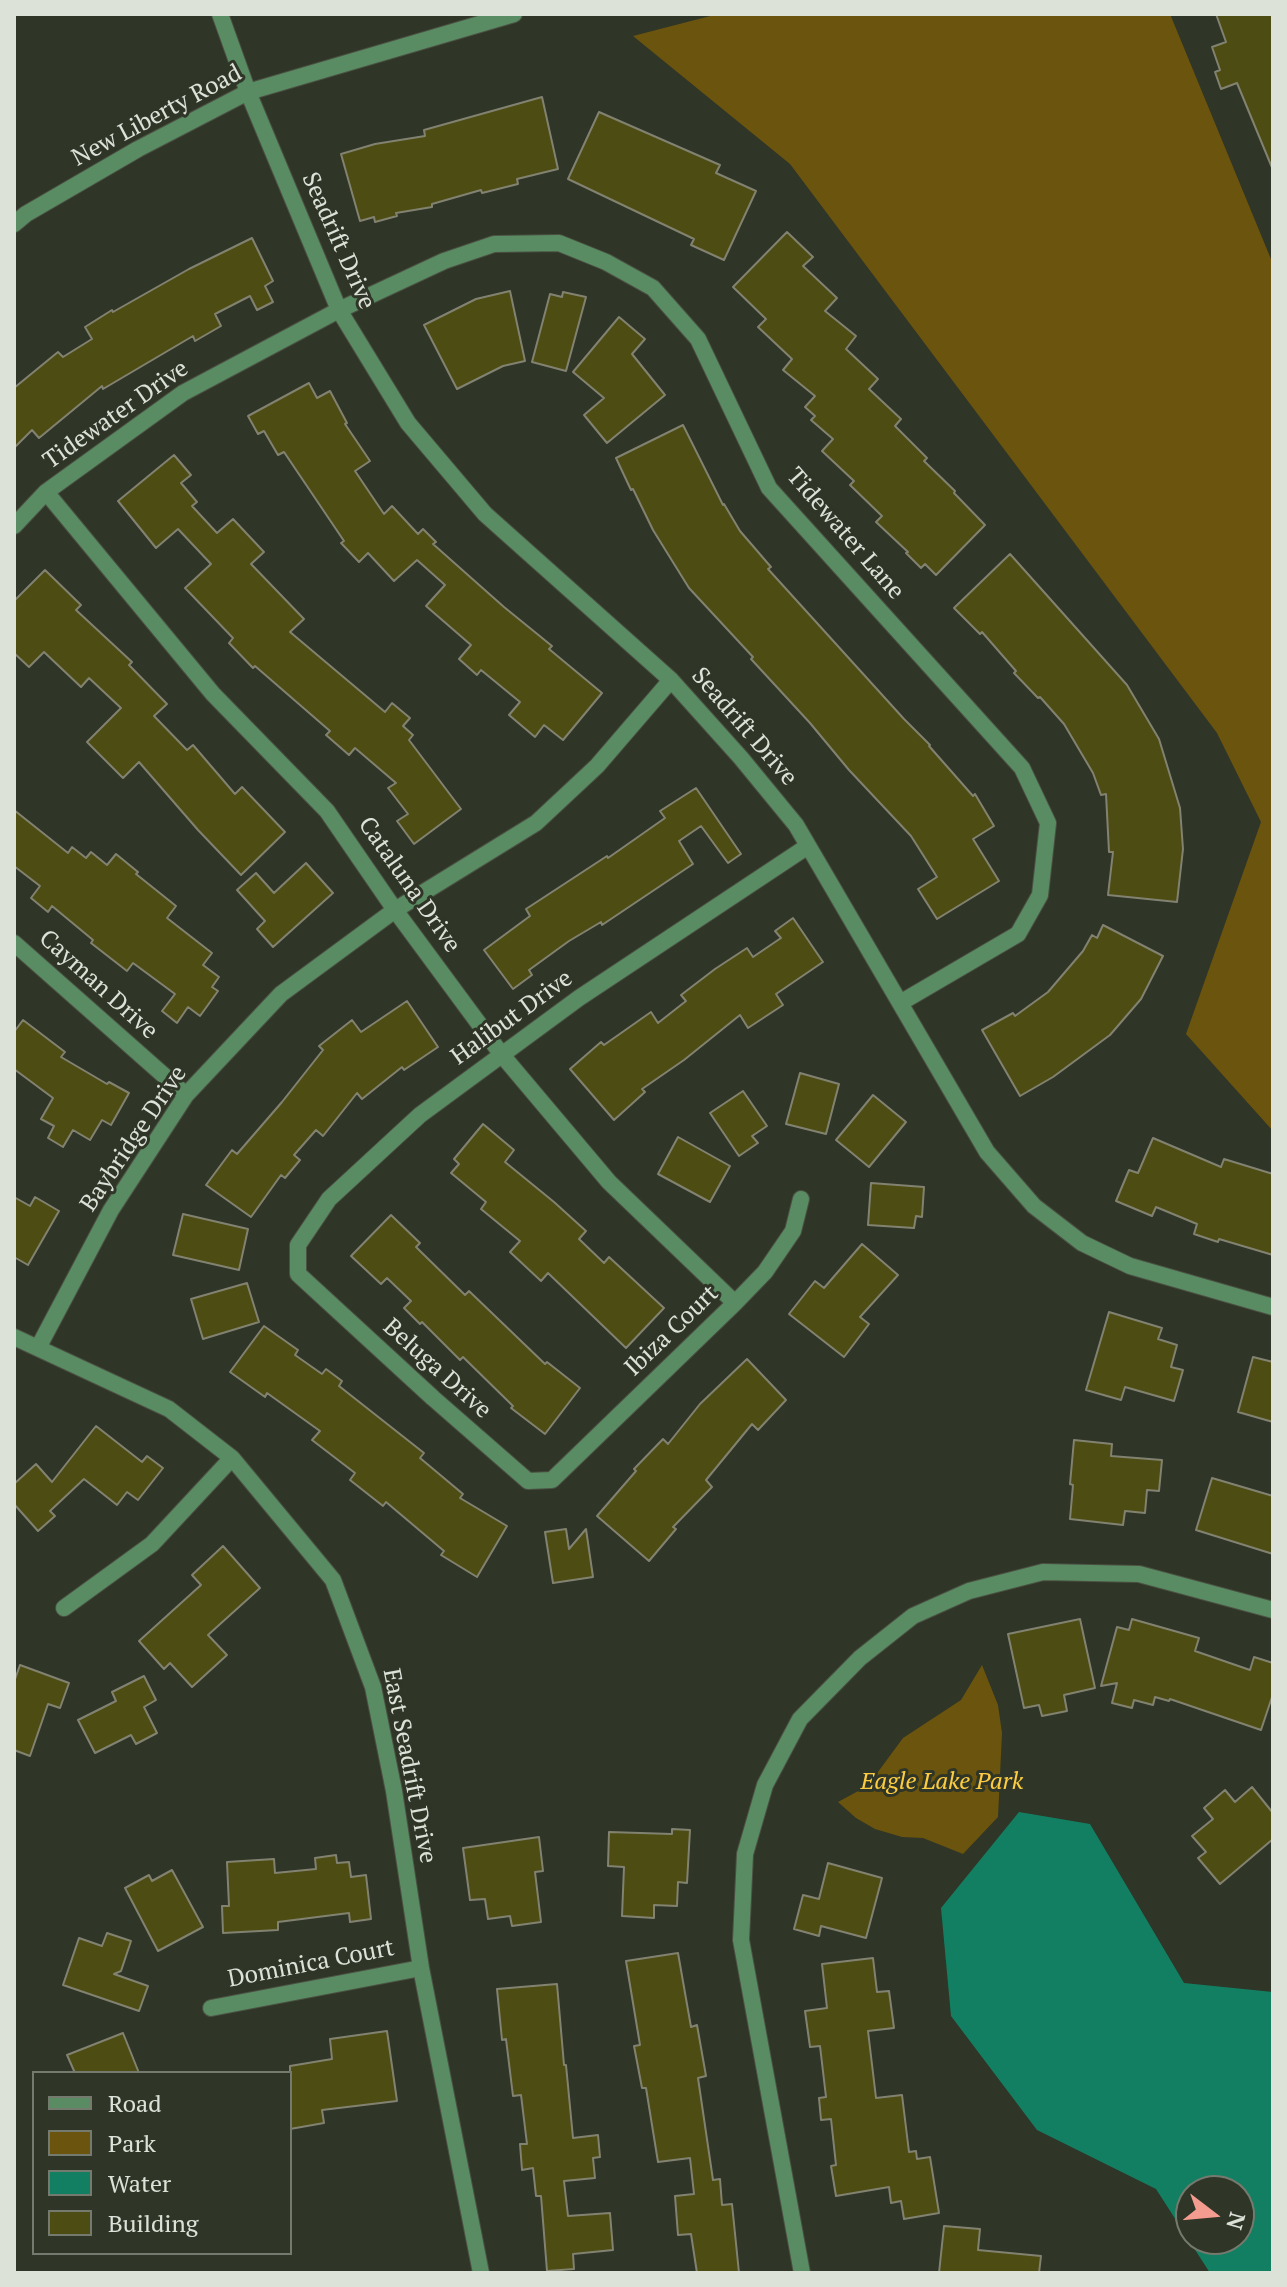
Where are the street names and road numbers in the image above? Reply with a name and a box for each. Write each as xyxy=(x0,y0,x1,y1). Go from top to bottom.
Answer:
street label: New Liberty Road xyxy=(67,59,247,173)
street label: Seadrift Drive xyxy=(295,168,381,314)
street label: Tidewater Drive xyxy=(38,354,194,476)
street label: Tidewater Lane xyxy=(780,462,910,606)
street label: Seadrift Drive xyxy=(685,662,803,792)
street label: Cataluna Drive xyxy=(352,812,466,958)
street label: Cayman Drive xyxy=(33,924,163,1046)
street label: Halibut Drive xyxy=(446,964,578,1072)
street label: Baybridge Drive xyxy=(75,1061,193,1217)
street label: Ibiza Court xyxy=(619,1279,725,1383)
street label: Beluga Drive xyxy=(377,1313,497,1425)
street label: East Seadrift Drive xyxy=(376,1666,442,1866)
street label: Dominica Court xyxy=(225,1934,397,1994)

